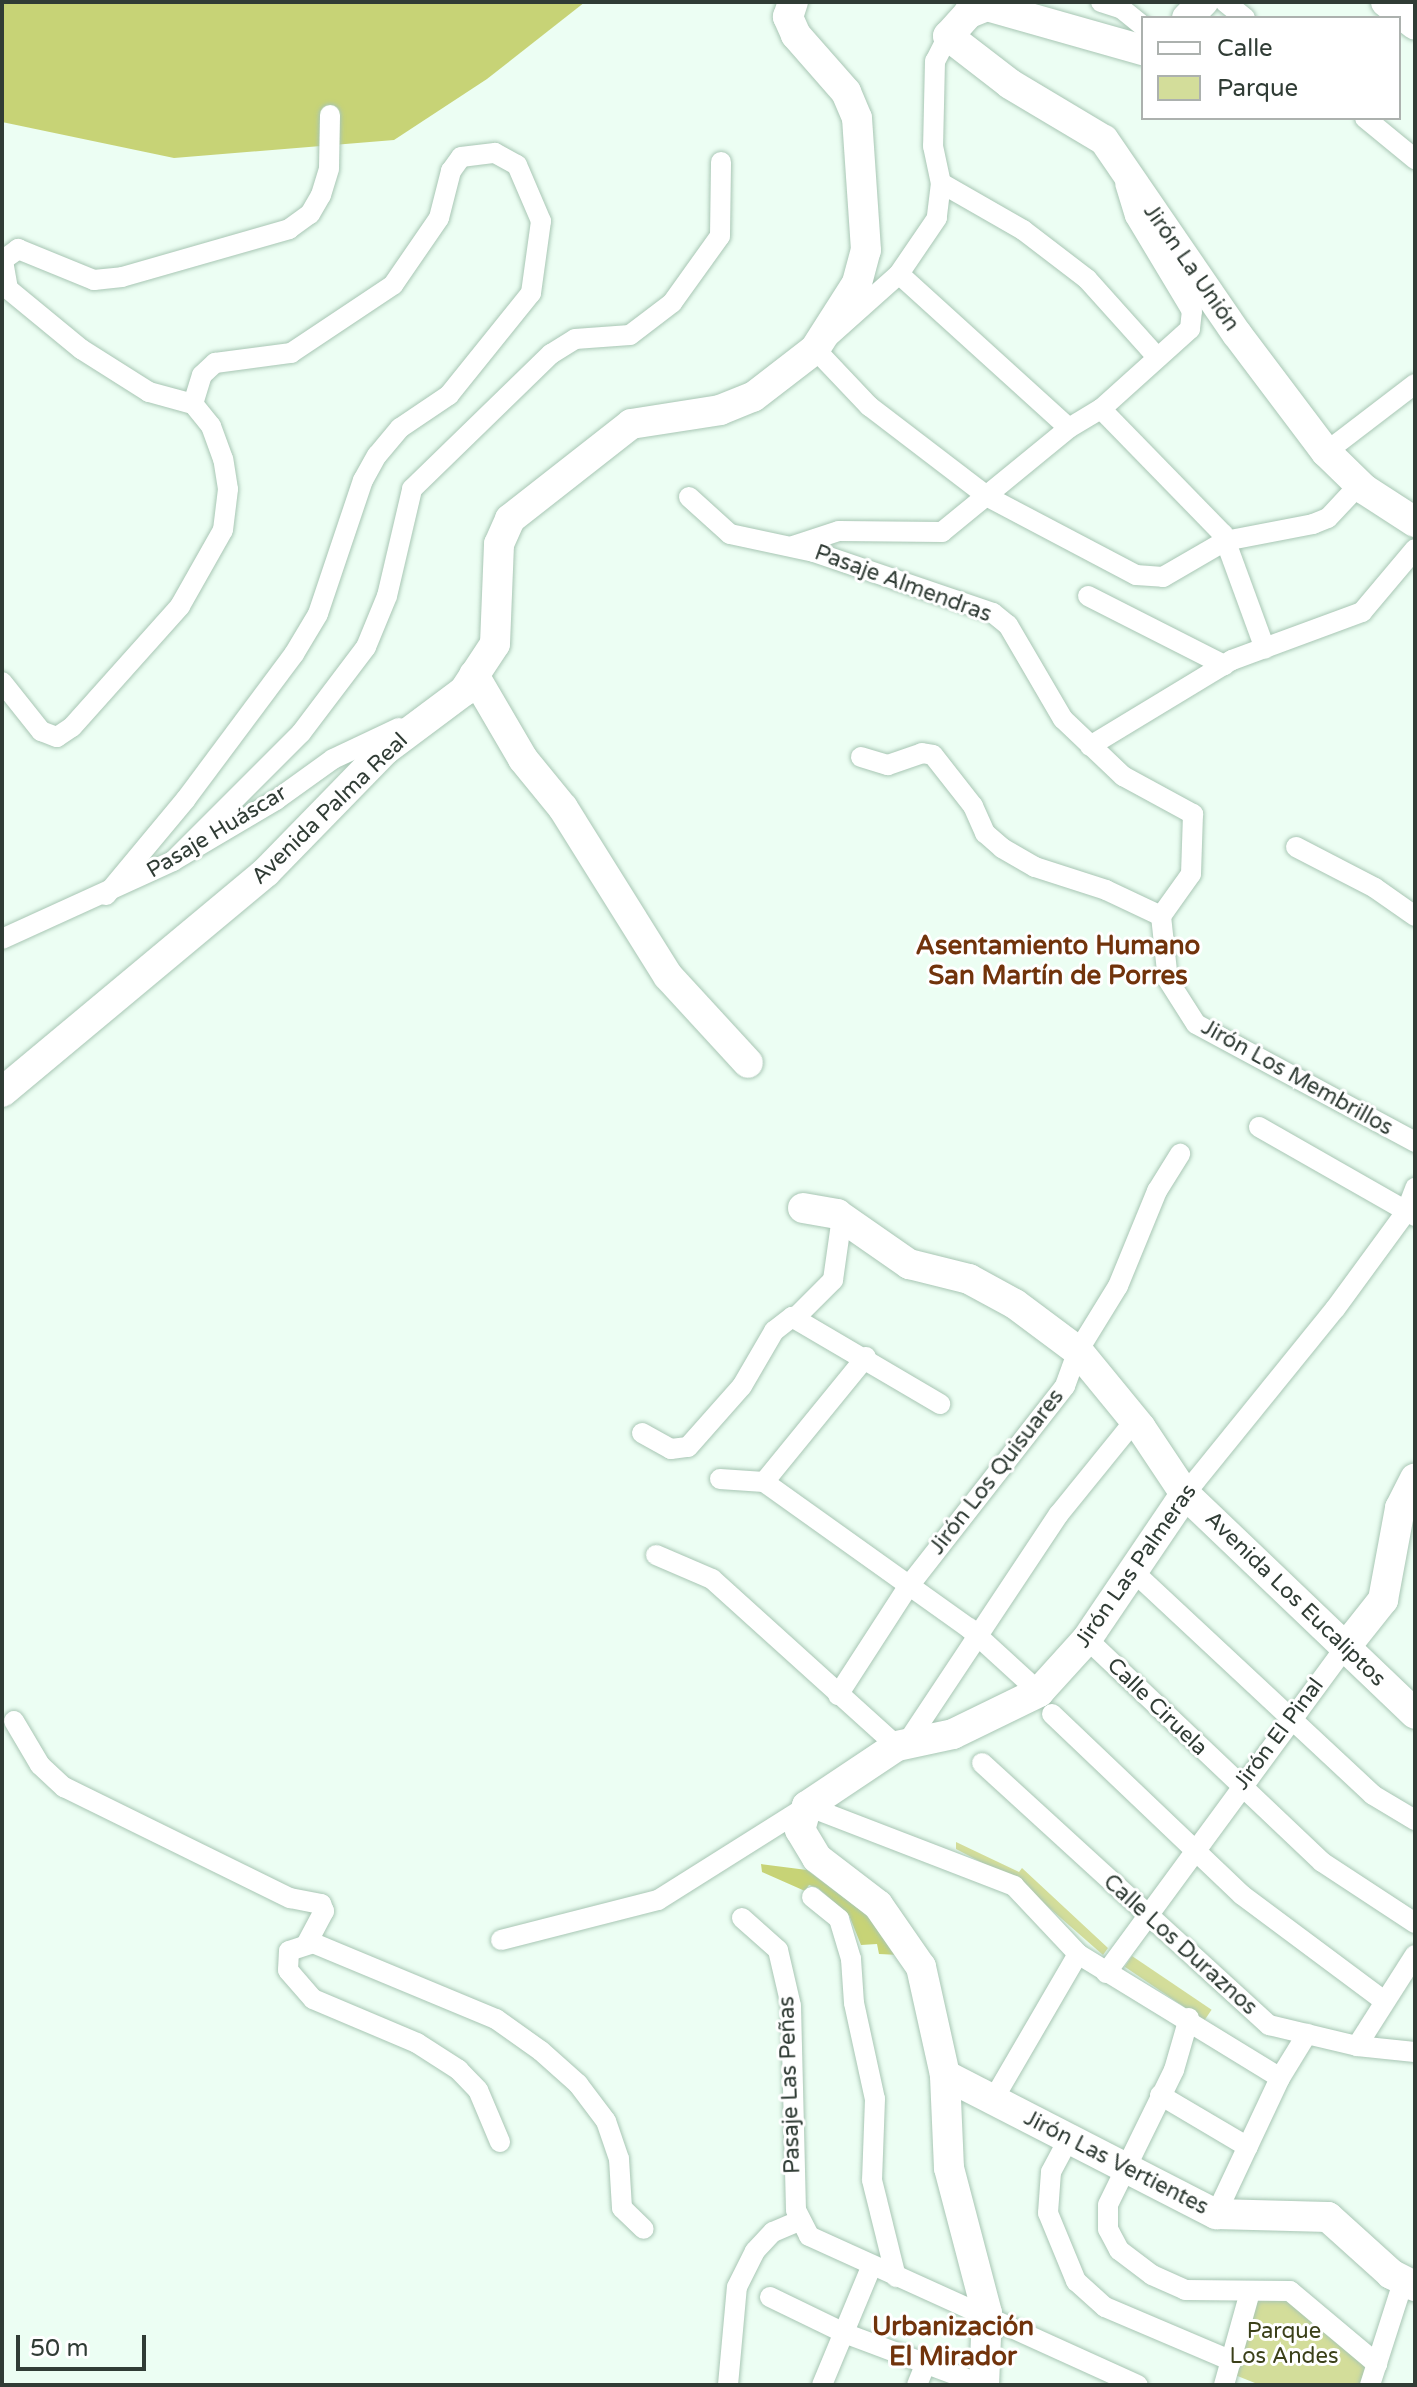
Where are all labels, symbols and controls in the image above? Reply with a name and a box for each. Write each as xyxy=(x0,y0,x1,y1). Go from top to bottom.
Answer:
legend xyxy=(1141,16,1401,120)
text: Calle xyxy=(1217,34,1273,63)
text: Parque xyxy=(1217,74,1298,103)
street label: Jirón La Unión xyxy=(1137,199,1245,337)
street label: Pasaje Almendras xyxy=(811,540,995,628)
street label: Avenida Palma Real xyxy=(246,728,414,890)
street label: Pasaje Huáscar xyxy=(142,780,292,884)
district label: Asentamiento Humano San Martín de Porres xyxy=(916,930,1200,992)
street label: Jirón Los Membrillos xyxy=(1197,1014,1397,1142)
street label: Jirón Los Quisuares xyxy=(924,1384,1070,1560)
street label: Jirón Las Palmeras xyxy=(1070,1479,1202,1653)
street label: Avenida Los Eucaliptos xyxy=(1199,1506,1391,1692)
street label: Calle Ciruela xyxy=(1101,1652,1213,1762)
street label: Jirón El Pinal xyxy=(1228,1673,1330,1795)
street label: Calle Los Duraznos xyxy=(1098,1869,1262,2021)
street label: Pasaje Las Peñas xyxy=(774,1996,806,2174)
street label: Jirón Las Vertientes xyxy=(1019,2105,1213,2221)
district label: Urbanización El Mirador xyxy=(872,2311,1034,2372)
park label: Parque Los Andes xyxy=(1230,2318,1338,2370)
scale bar xyxy=(20,2319,150,2369)
text: 50 m xyxy=(30,2334,88,2363)

